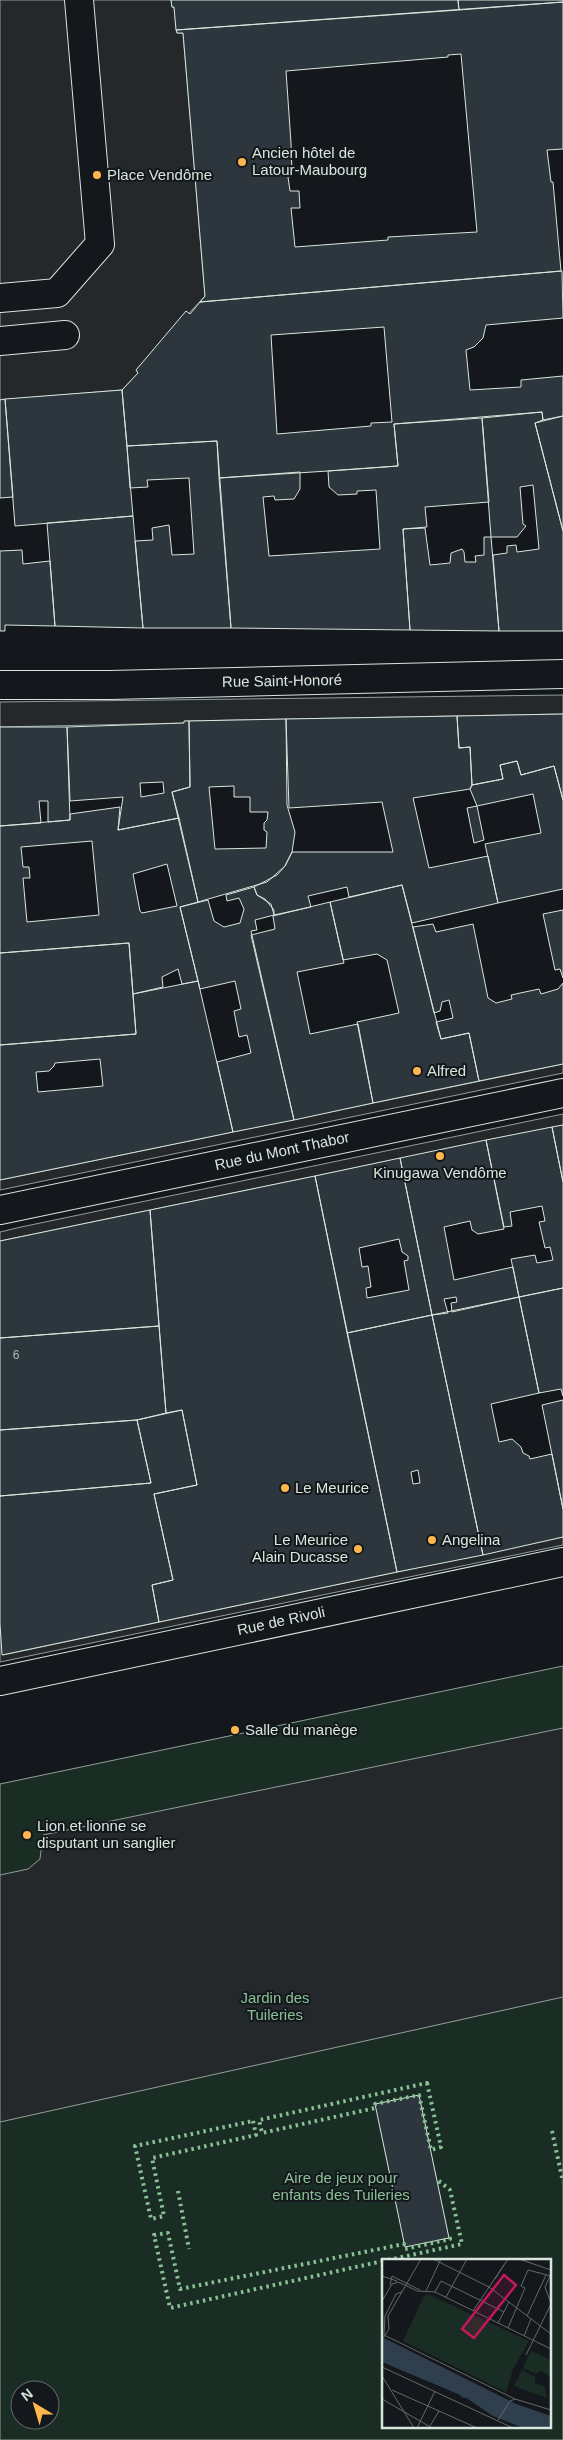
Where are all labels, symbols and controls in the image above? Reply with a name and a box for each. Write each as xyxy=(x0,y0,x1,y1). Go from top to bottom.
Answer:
place label: Ancien hôtel de Latour-Maubourg xyxy=(252,144,367,178)
marker: Ancien hôtel de Latour-Maubourg xyxy=(236,156,248,168)
place label: Place Vendôme xyxy=(107,166,212,183)
marker: Place Vendôme xyxy=(91,169,103,181)
street label: Rue Saint-Honoré xyxy=(222,671,342,690)
place label: Alfred xyxy=(427,1062,466,1079)
marker: Alfred xyxy=(411,1065,423,1077)
street label: Rue du Mont Thabor xyxy=(213,1128,351,1173)
marker: Kinugawa Vendôme xyxy=(434,1150,446,1162)
place label: Kinugawa Vendôme xyxy=(373,1164,507,1181)
house number: 6 xyxy=(13,1348,20,1362)
place label: Le Meurice xyxy=(295,1479,369,1496)
marker: Le Meurice xyxy=(279,1482,291,1494)
place label: Le Meurice Alain Ducasse xyxy=(252,1531,348,1565)
place label: Angelina xyxy=(442,1531,501,1548)
marker: Angelina xyxy=(426,1534,438,1546)
marker: Le Meurice Alain Ducasse xyxy=(352,1543,364,1555)
street label: Rue de Rivoli xyxy=(235,1603,326,1638)
place label: Salle du manège xyxy=(245,1721,358,1738)
marker: Salle du manège xyxy=(229,1724,241,1736)
place label: Lion et lionne se disputant un sanglier xyxy=(37,1817,175,1851)
marker: Lion et lionne se disputant un sanglier xyxy=(21,1829,33,1841)
park label: Jardin des Tuileries xyxy=(240,1989,310,2023)
park label: Aire de jeux pour enfants des Tuileries xyxy=(272,2169,410,2203)
inset map xyxy=(382,2259,550,2428)
north arrow xyxy=(10,2380,60,2430)
text: N xyxy=(18,2385,36,2404)

